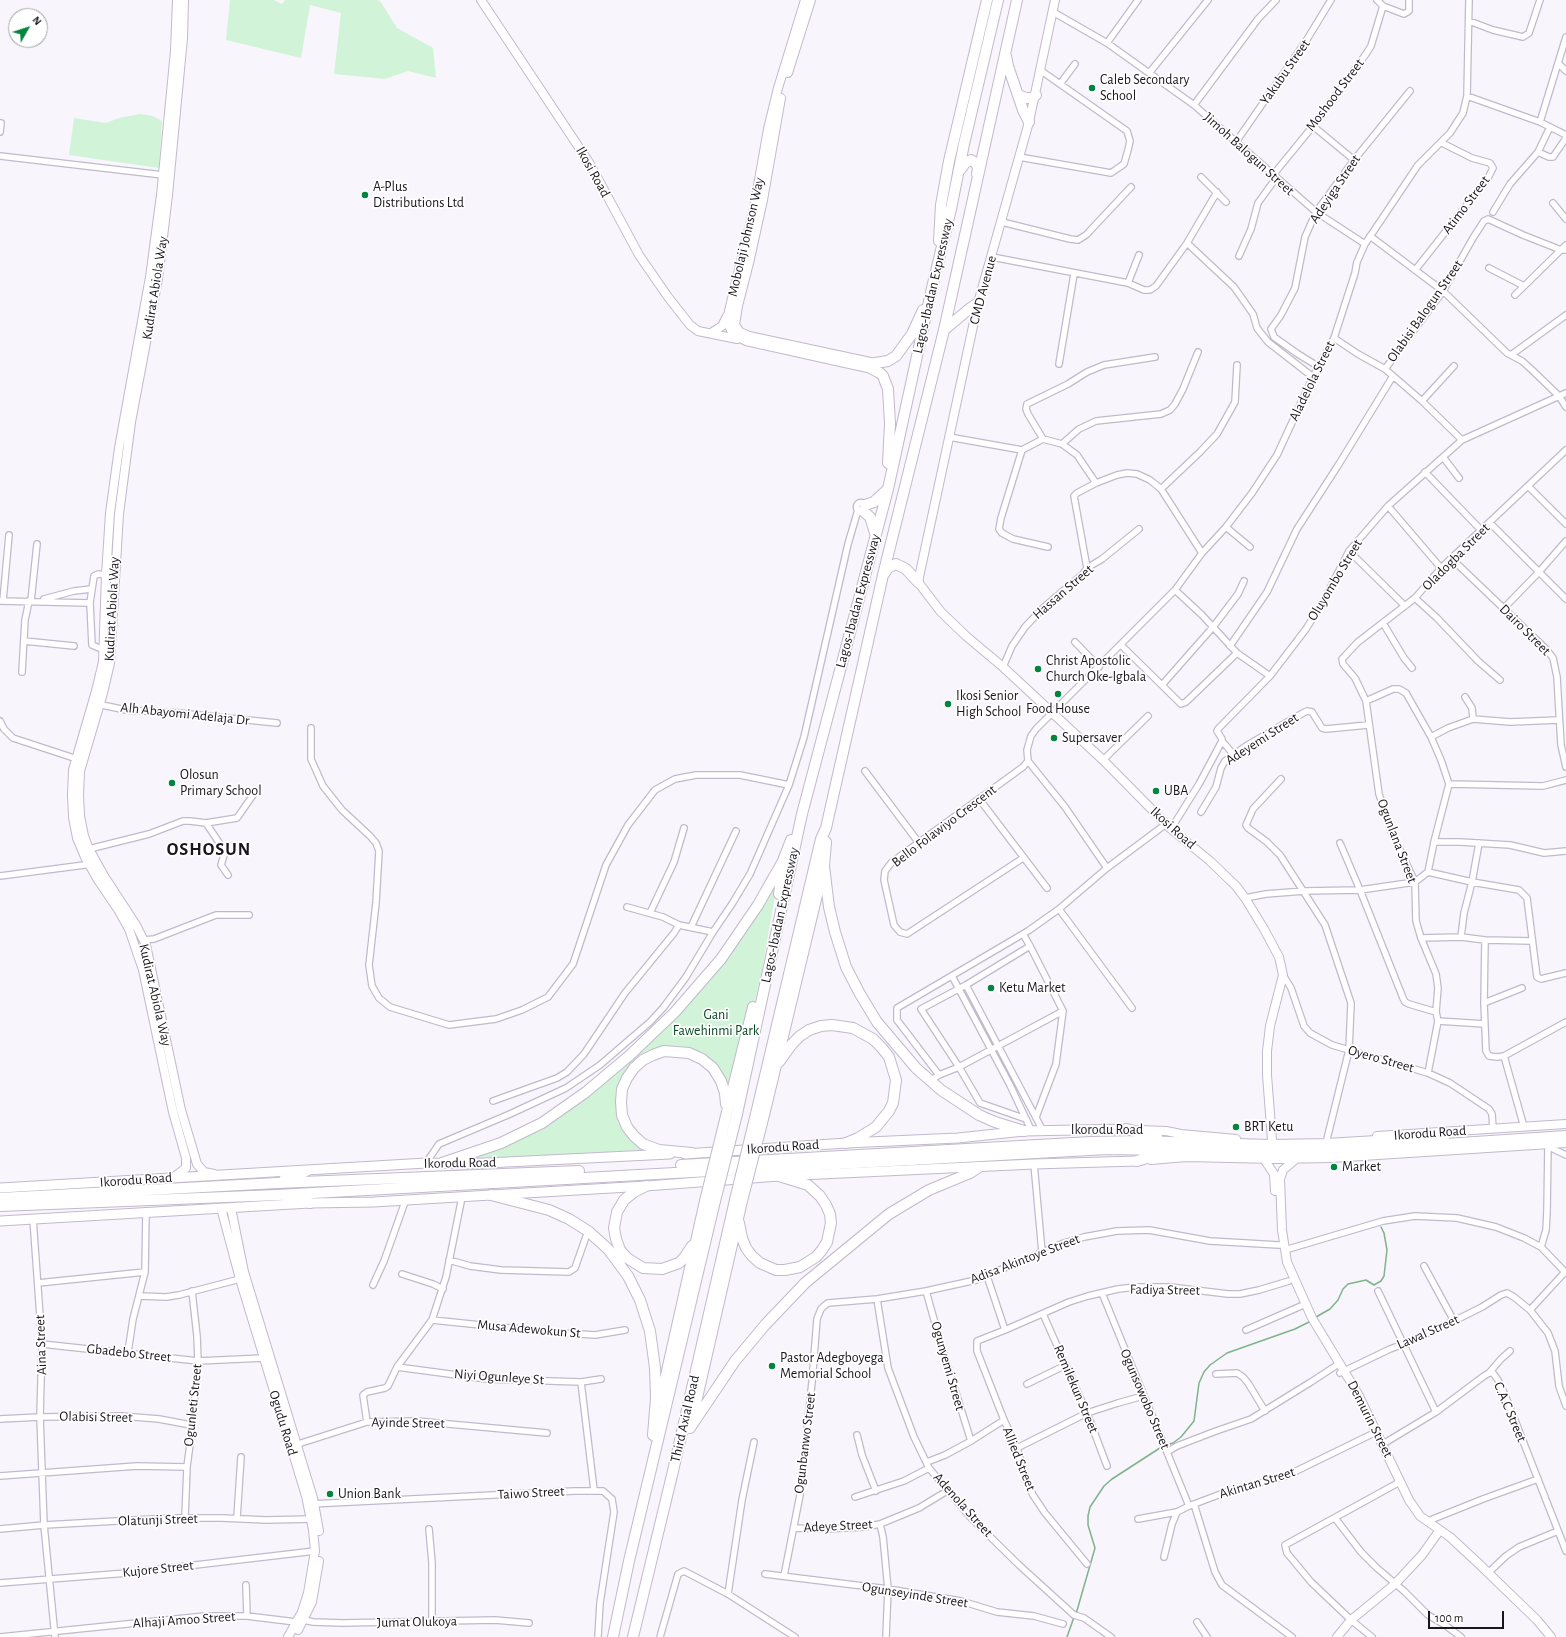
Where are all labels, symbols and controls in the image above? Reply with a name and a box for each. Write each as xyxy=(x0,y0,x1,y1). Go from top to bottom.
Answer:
north arrow xyxy=(8,8,48,48)
text: N xyxy=(30,14,44,27)
street label: Yakubu Street xyxy=(1256,36,1314,108)
street label: Moshood Street xyxy=(1302,55,1368,135)
place label: Caleb Secondary School xyxy=(1100,72,1190,104)
marker: Caleb Secondary School xyxy=(1087,83,1097,93)
street label: Jimoh Balogun Street xyxy=(1200,109,1298,199)
street label: Ikosi Road xyxy=(572,144,614,200)
street label: Adeyiga Street xyxy=(1306,151,1364,227)
street label: Atimo Street xyxy=(1439,172,1493,238)
street label: Mobolaji Johnson Way xyxy=(724,176,768,298)
place label: A-Plus Distributions Ltd xyxy=(373,179,464,212)
marker: A-Plus Distributions Ltd xyxy=(360,190,370,200)
street label: Lagos-Ibadan Expressway xyxy=(909,217,957,355)
street label: Kudirat Abiola Way xyxy=(139,235,171,341)
street label: CMD Avenue xyxy=(966,254,1000,326)
street label: Olabisi Balogun Street xyxy=(1383,257,1467,365)
street label: Aladelola Street xyxy=(1285,338,1339,424)
street label: Oladogba Street xyxy=(1419,520,1493,594)
street label: Lagos-Ibadan Expressway xyxy=(832,532,884,670)
street label: Oluyombo Street xyxy=(1304,536,1366,624)
street label: Kudirat Abiola Way xyxy=(101,556,123,662)
street label: Hassan Street xyxy=(1029,561,1097,623)
street label: Dairo Street xyxy=(1496,601,1554,659)
place label: Christ Apostolic Church Oke-Igbala xyxy=(1046,653,1146,686)
marker: Christ Apostolic Church Oke-Igbala xyxy=(1033,664,1043,674)
place label: Ikosi Senior High School xyxy=(956,688,1022,720)
marker: Food House xyxy=(1053,689,1063,699)
street label: Alh Abayomi Adelaja Dr xyxy=(120,699,250,729)
marker: Ikosi Senior High School xyxy=(943,699,953,709)
place label: Food House xyxy=(1026,701,1090,717)
street label: Adeyemi Street xyxy=(1222,709,1302,769)
place label: Supersaver xyxy=(1062,730,1122,746)
marker: Supersaver xyxy=(1049,733,1059,743)
place label: Olosun Primary School xyxy=(180,767,262,800)
marker: Olosun Primary School xyxy=(167,778,177,788)
street label: Bello Folawiyo Crescent xyxy=(888,781,1000,871)
place label: UBA xyxy=(1164,783,1188,799)
marker: UBA xyxy=(1151,786,1161,796)
street label: Ogunlana Street xyxy=(1373,797,1421,885)
street label: Ikosi Road xyxy=(1147,803,1199,853)
district label: OSHOSUN xyxy=(167,839,251,861)
street label: Lagos-Ibadan Expressway xyxy=(757,846,803,984)
street label: Kudirat Abiola Way xyxy=(135,942,175,1048)
place label: Ketu Market xyxy=(999,980,1066,996)
marker: Ketu Market xyxy=(986,983,996,993)
park label: Gani Fawehinmi Park xyxy=(673,1007,759,1040)
street label: Oyero Street xyxy=(1346,1042,1416,1076)
place label: BRT Ketu xyxy=(1244,1119,1293,1135)
street label: Ikorodu Road xyxy=(1071,1122,1143,1138)
marker: BRT Ketu xyxy=(1231,1122,1241,1132)
street label: Ikorodu Road xyxy=(1393,1122,1467,1144)
street label: Ikorodu Road xyxy=(746,1136,820,1158)
street label: Ikorodu Road xyxy=(424,1154,496,1172)
place label: Market xyxy=(1342,1159,1381,1175)
marker: Market xyxy=(1329,1162,1339,1172)
street label: Ikorodu Road xyxy=(99,1169,173,1191)
street label: Adisa Akintoye Street xyxy=(968,1230,1082,1288)
street label: Fadiya Street xyxy=(1130,1281,1200,1299)
street label: Lawal Street xyxy=(1394,1311,1462,1353)
street label: Aina Street xyxy=(32,1315,50,1375)
street label: Musa Adewokun St xyxy=(477,1316,581,1342)
street label: Ogunyemi Street xyxy=(927,1320,969,1412)
street label: Gbadebo Street xyxy=(86,1340,172,1366)
street label: Remilekun Street xyxy=(1050,1342,1102,1436)
street label: Ogunsowobo Street xyxy=(1116,1346,1174,1452)
place label: Pastor Adegboyega Memorial School xyxy=(780,1350,884,1382)
marker: Pastor Adegboyega Memorial School xyxy=(767,1361,777,1371)
street label: Ogunleti Street xyxy=(180,1363,206,1447)
street label: Niyi Ogunleye St xyxy=(453,1365,545,1389)
street label: Third Axial Road xyxy=(667,1374,703,1464)
street label: Demurin Street xyxy=(1343,1378,1397,1460)
street label: C.A.C Street xyxy=(1490,1379,1530,1445)
street label: Ogudu Road xyxy=(265,1388,301,1458)
street label: Ogunbanwo Street xyxy=(790,1391,820,1495)
street label: Olabisi Street xyxy=(59,1408,133,1426)
street label: Ayinde Street xyxy=(371,1414,445,1432)
street label: Allied Street xyxy=(999,1425,1039,1493)
street label: Akintan Street xyxy=(1217,1464,1297,1502)
street label: Adenola Street xyxy=(930,1469,996,1541)
street label: Taiwo Street xyxy=(497,1483,565,1503)
place label: Union Bank xyxy=(338,1486,401,1502)
marker: Union Bank xyxy=(325,1489,335,1499)
street label: Olatunji Street xyxy=(118,1510,198,1530)
street label: Adeye Street xyxy=(803,1516,873,1536)
street label: Kujore Street xyxy=(122,1557,194,1581)
street label: Ogunseyinde Street xyxy=(861,1578,969,1612)
scale bar xyxy=(1430,1603,1506,1629)
street label: Alhaji Amoo Street xyxy=(132,1608,236,1632)
text: 100 m xyxy=(1435,1612,1463,1624)
street label: Jumat Olukoya xyxy=(377,1613,457,1631)

